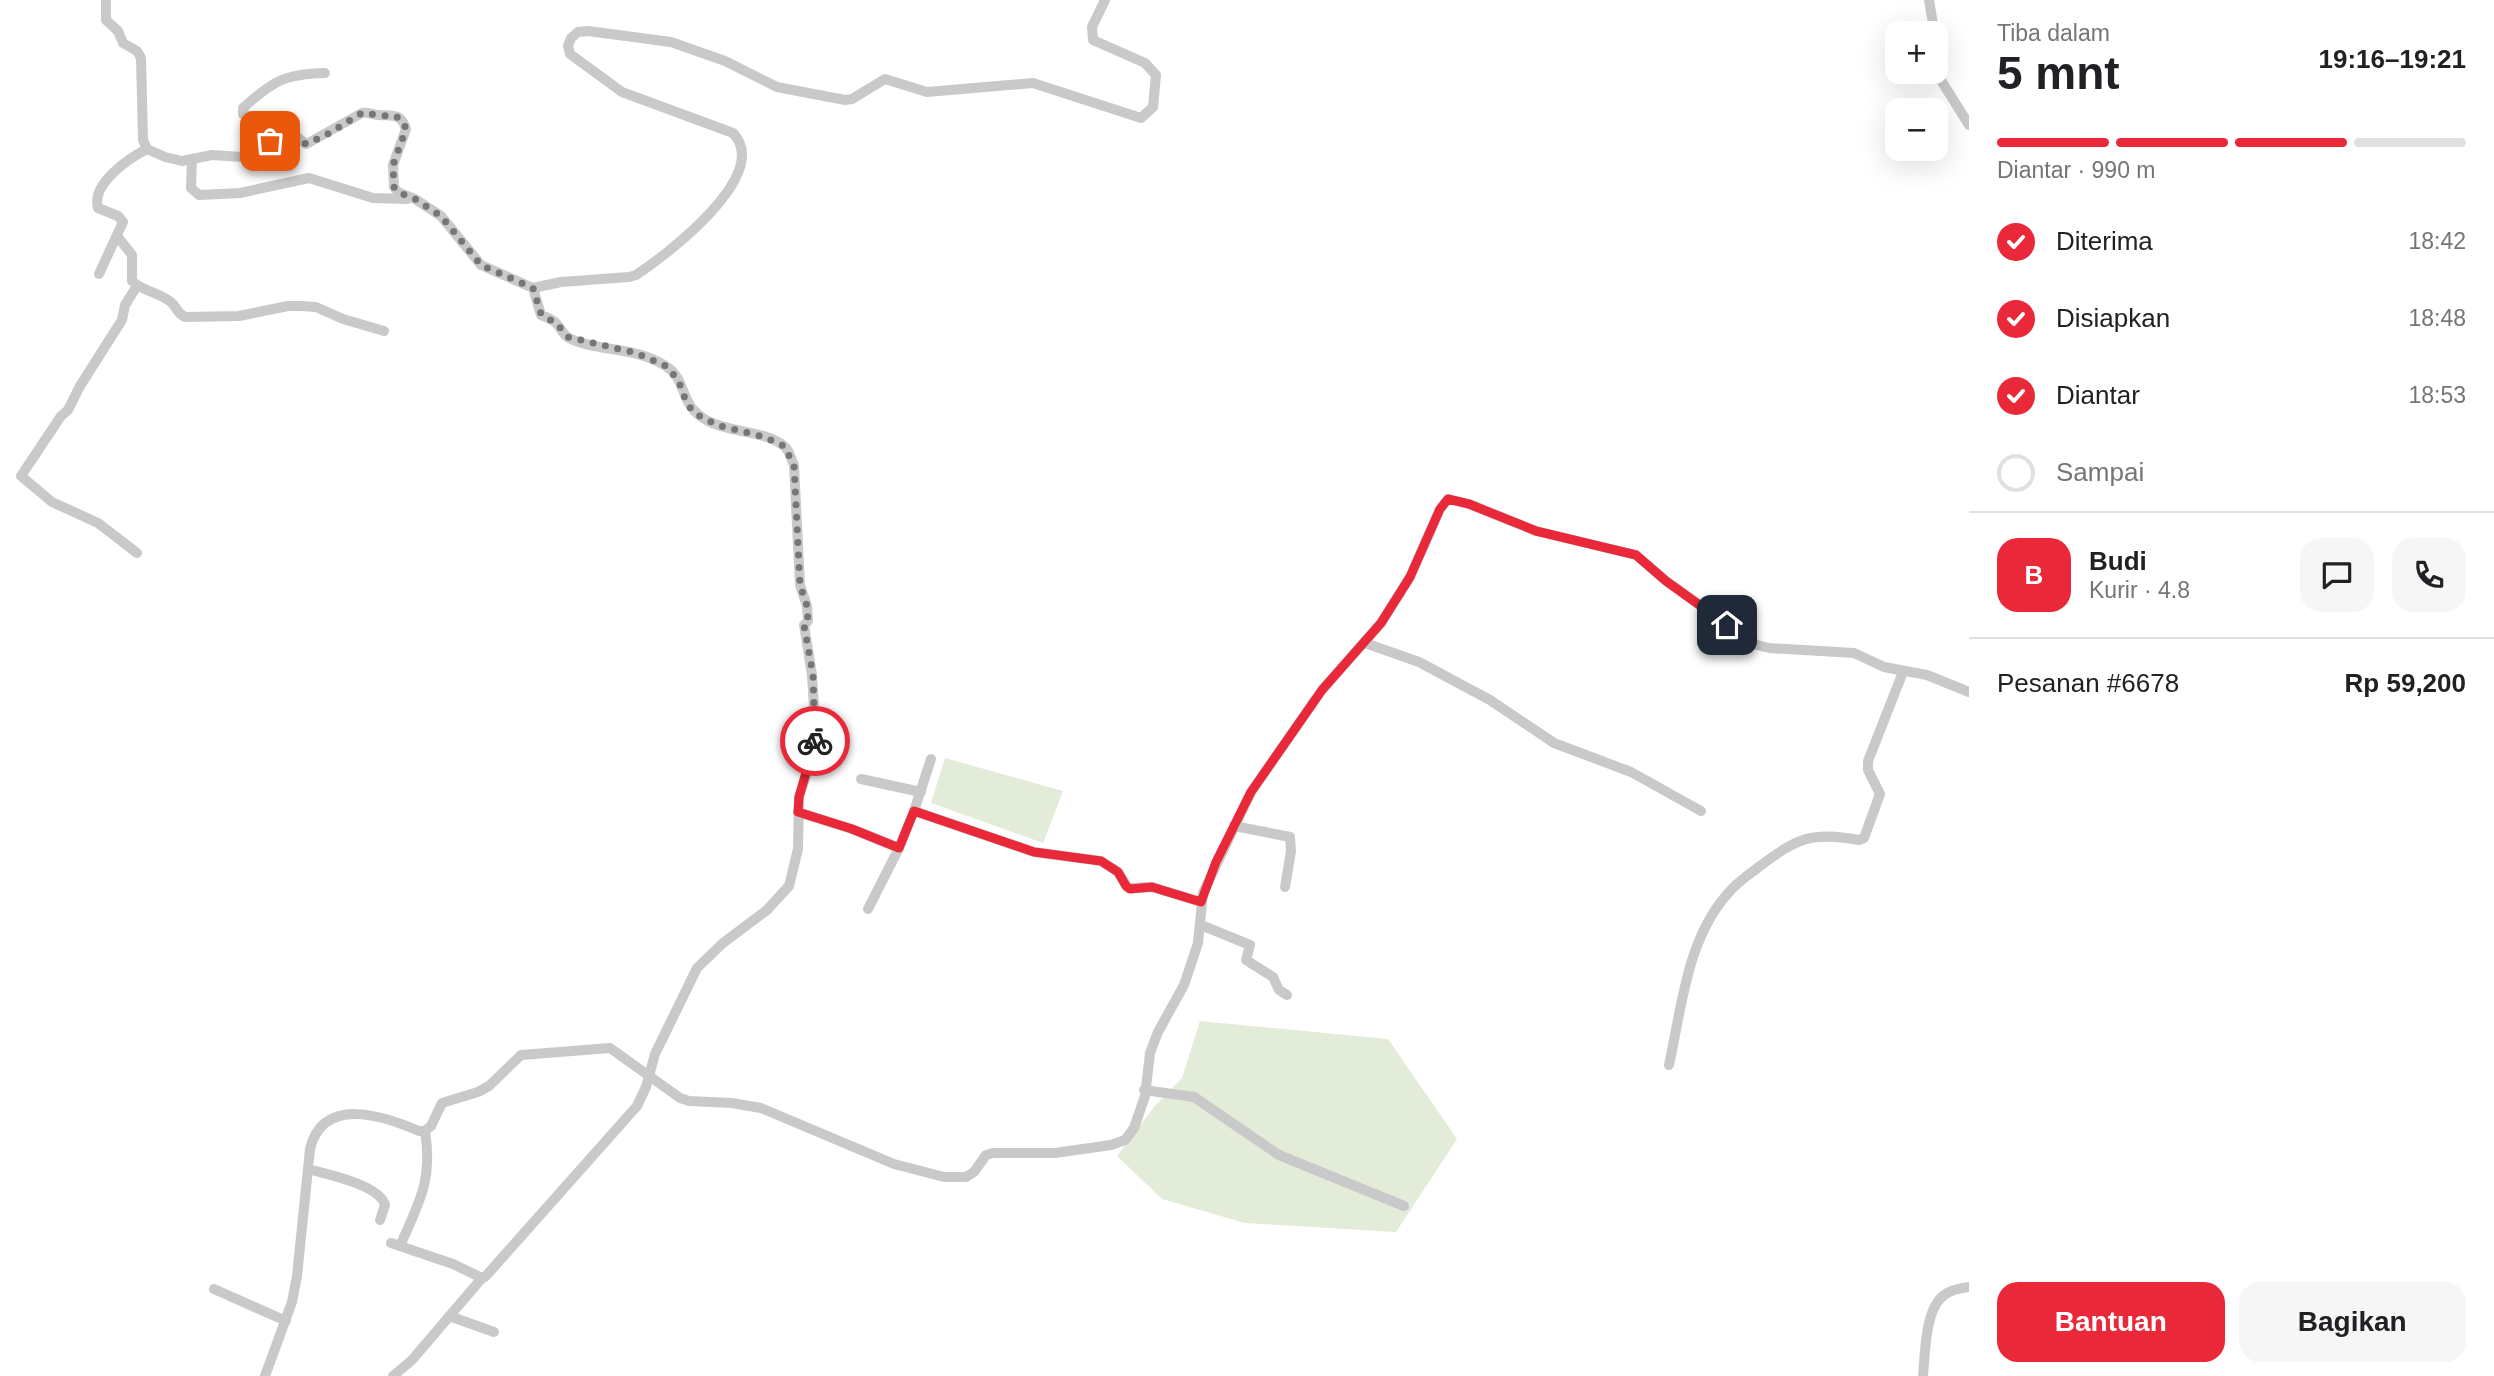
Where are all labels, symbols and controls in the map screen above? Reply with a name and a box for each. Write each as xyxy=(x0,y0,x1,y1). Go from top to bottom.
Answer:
text: Tiba dalam xyxy=(1997,20,2110,46)
map controls xyxy=(1885,21,1948,161)
button: + xyxy=(1885,21,1948,84)
text: 19:16–19:21 xyxy=(2319,44,2466,74)
text: 5 mnt xyxy=(1997,47,2120,99)
button: − xyxy=(1885,98,1948,161)
pin xyxy=(240,111,300,171)
icon: bag xyxy=(251,122,289,160)
text: Diantar · 990 m xyxy=(1997,157,2156,183)
icon: check xyxy=(1997,223,2035,261)
text: Diterima xyxy=(2056,226,2153,256)
text: 18:42 xyxy=(2408,228,2466,254)
icon: check xyxy=(1997,300,2035,338)
text: Disiapkan xyxy=(2056,303,2170,333)
text: 18:48 xyxy=(2408,305,2466,331)
icon: check xyxy=(1997,377,2035,415)
text: Diantar xyxy=(2056,380,2140,410)
text: 18:53 xyxy=(2408,382,2466,408)
text: Sampai xyxy=(2056,457,2144,487)
button: chat xyxy=(2300,538,2374,612)
button: phone xyxy=(2392,538,2466,612)
text: Budi xyxy=(2089,546,2147,576)
text: B xyxy=(2025,560,2043,590)
text: Kurir · 4.8 xyxy=(2089,577,2190,603)
pin xyxy=(1697,595,1757,655)
icon: home xyxy=(1708,606,1746,644)
text: Pesanan #6678 xyxy=(1997,668,2179,698)
text: Rp 59,200 xyxy=(2345,668,2466,698)
courier xyxy=(780,706,850,776)
icon: bike xyxy=(796,722,834,760)
button: Bantuan xyxy=(1997,1282,2225,1362)
button: Bagikan xyxy=(2239,1282,2466,1362)

